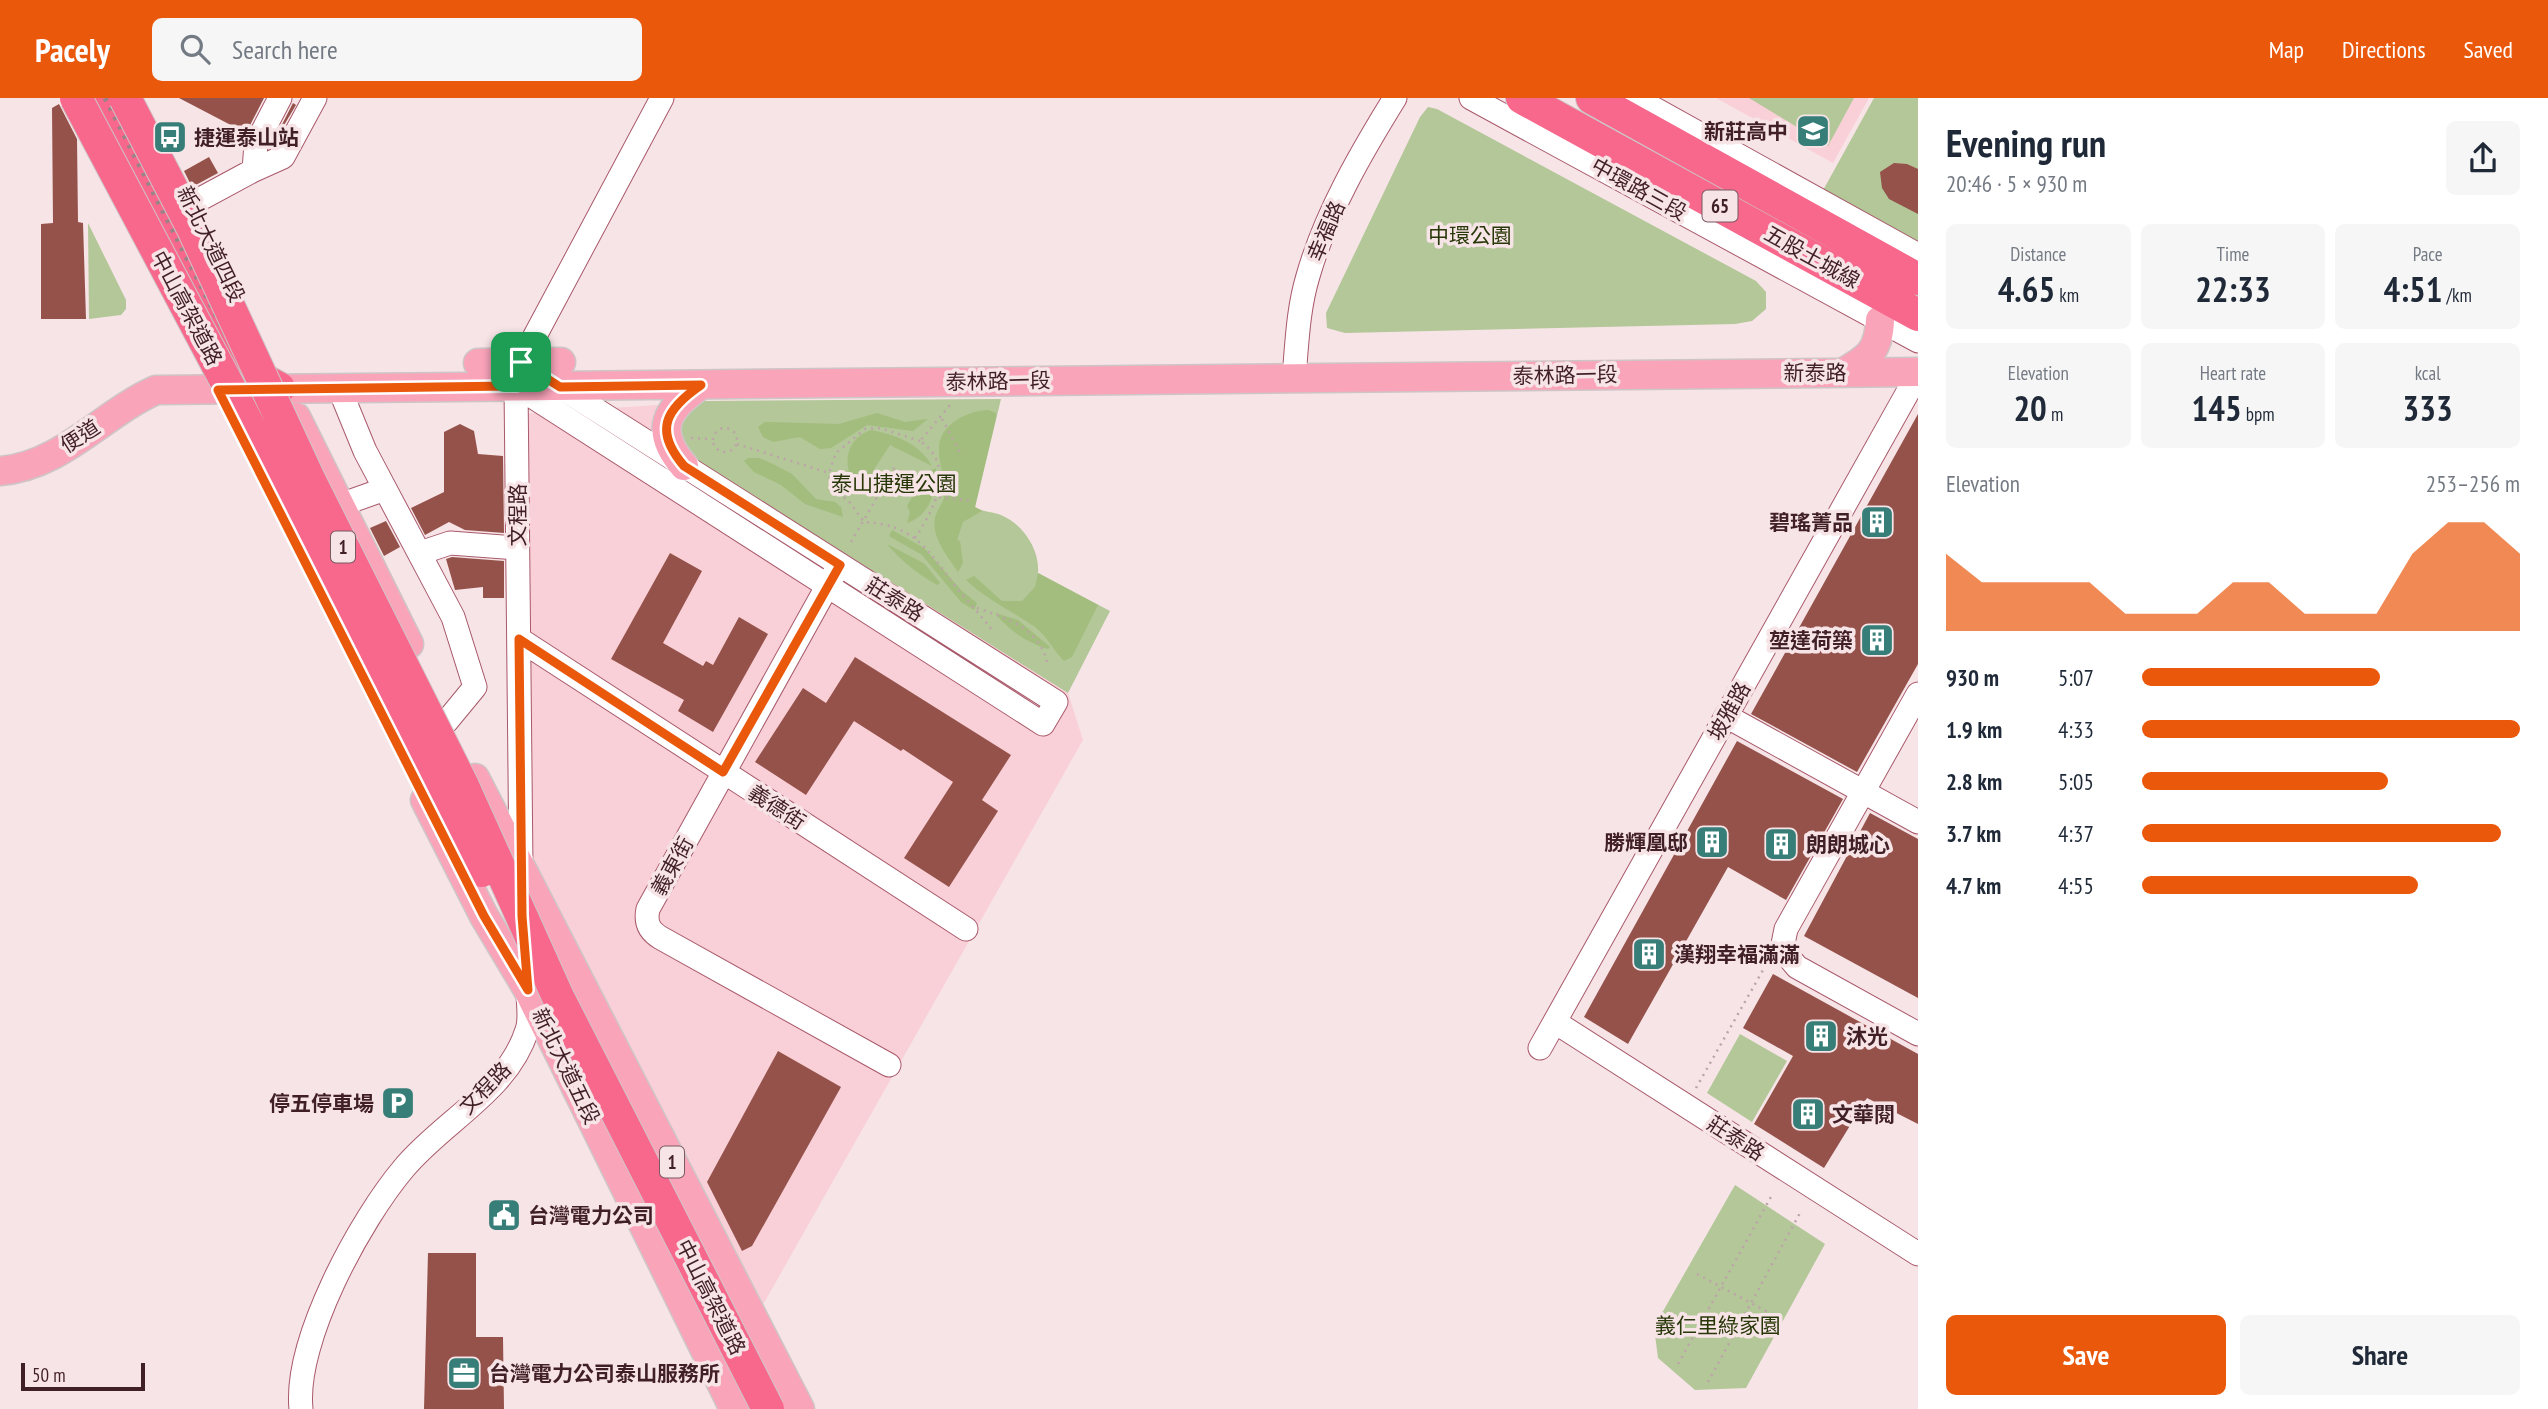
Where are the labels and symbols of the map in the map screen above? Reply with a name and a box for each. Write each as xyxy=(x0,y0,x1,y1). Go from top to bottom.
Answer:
school or university icon: 新莊高中 xyxy=(1794,112,1832,150)
bus stop icon: 捷運泰山站 xyxy=(151,118,189,156)
place label: 新莊高中 xyxy=(1704,118,1788,145)
place label: 捷運泰山站 xyxy=(194,124,299,151)
street label: 中環路三段 xyxy=(1587,152,1691,226)
street label: 新北大道四段 xyxy=(171,181,251,307)
road number: 65 xyxy=(1702,190,1738,222)
street label: 幸福路 xyxy=(1301,197,1351,265)
street label: 五股土城線 xyxy=(1760,220,1864,294)
park label: 中環公園 xyxy=(1428,222,1512,249)
street label: 中山高架道路 xyxy=(146,246,228,370)
pin xyxy=(491,332,551,392)
street label: 新泰路 xyxy=(1784,359,1847,386)
street label: 泰林路一段 xyxy=(1512,361,1618,389)
street label: 泰林路一段 xyxy=(945,367,1051,395)
street label: 便道 xyxy=(55,413,105,459)
park label: 泰山捷運公園 xyxy=(831,470,957,497)
street label: 文程路 xyxy=(504,484,531,547)
building icon: 碧瑤菁品 xyxy=(1858,503,1896,541)
place label: 碧瑤菁品 xyxy=(1769,509,1853,536)
road number: 1 xyxy=(331,531,355,562)
street label: 莊泰路 xyxy=(861,571,929,627)
building icon: 堃達荷築 xyxy=(1858,621,1896,659)
place label: 堃達荷築 xyxy=(1769,627,1853,654)
street label: 坡雅路 xyxy=(1702,677,1756,745)
street label: 義德街 xyxy=(743,779,811,835)
building icon: 勝輝凰邸 xyxy=(1693,823,1731,861)
building icon: 朗朗城心 xyxy=(1762,825,1800,863)
place label: 勝輝凰邸 xyxy=(1604,829,1688,856)
place label: 朗朗城心 xyxy=(1806,831,1890,858)
street label: 義東街 xyxy=(645,832,699,900)
building icon: 漢翔幸福滿滿 xyxy=(1630,935,1668,973)
place label: 漢翔幸福滿滿 xyxy=(1674,941,1800,968)
street label: 新北大道五段 xyxy=(526,1003,606,1129)
building icon: 沐光 xyxy=(1802,1017,1840,1055)
place label: 沐光 xyxy=(1846,1023,1888,1050)
street label: 文程路 xyxy=(453,1056,517,1120)
parking icon: 停五停車場 xyxy=(379,1084,417,1122)
place label: 停五停車場 xyxy=(269,1090,374,1117)
building icon: 文華閱 xyxy=(1789,1095,1827,1133)
place label: 文華閱 xyxy=(1832,1101,1895,1128)
street label: 莊泰路 xyxy=(1702,1110,1770,1166)
road number: 1 xyxy=(660,1146,684,1178)
public building icon: 台灣電力公司 xyxy=(485,1196,523,1234)
place label: 台灣電力公司 xyxy=(528,1202,654,1229)
street label: 中山高架道路 xyxy=(670,1235,752,1359)
park label: 義仁里綠家園 xyxy=(1655,1312,1781,1339)
office icon: 台灣電力公司泰山服務所 xyxy=(445,1354,483,1392)
scale bar xyxy=(21,1360,145,1392)
place label: 台灣電力公司泰山服務所 xyxy=(489,1360,720,1387)

